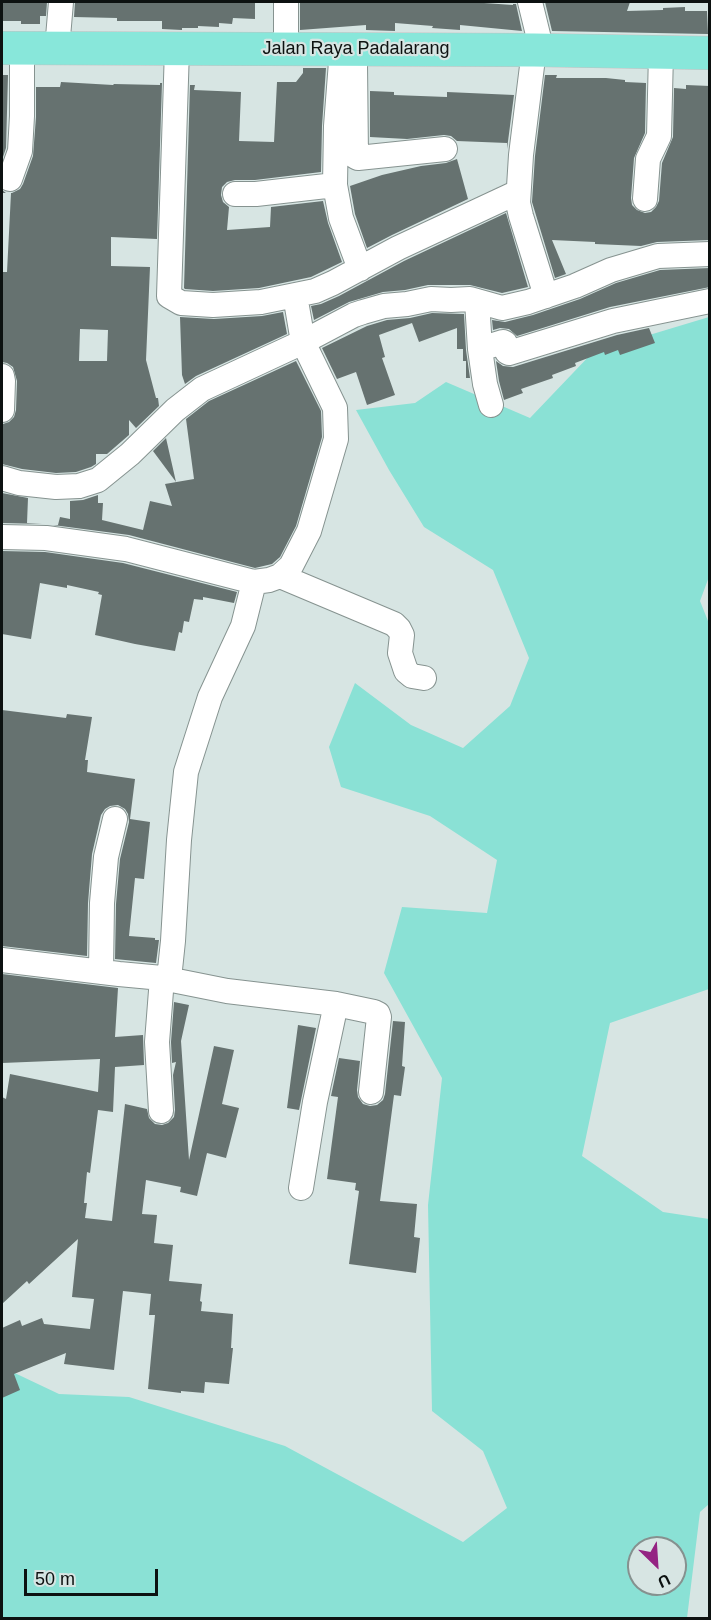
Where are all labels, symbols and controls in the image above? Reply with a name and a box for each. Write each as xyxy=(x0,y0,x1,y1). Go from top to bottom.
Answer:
street label: Jalan Raya Padalarang xyxy=(262,38,450,60)
north arrow xyxy=(627,1536,687,1596)
scale bar xyxy=(27,1557,160,1595)
text: 50 m xyxy=(35,1569,75,1589)
text: U xyxy=(655,1571,673,1591)

